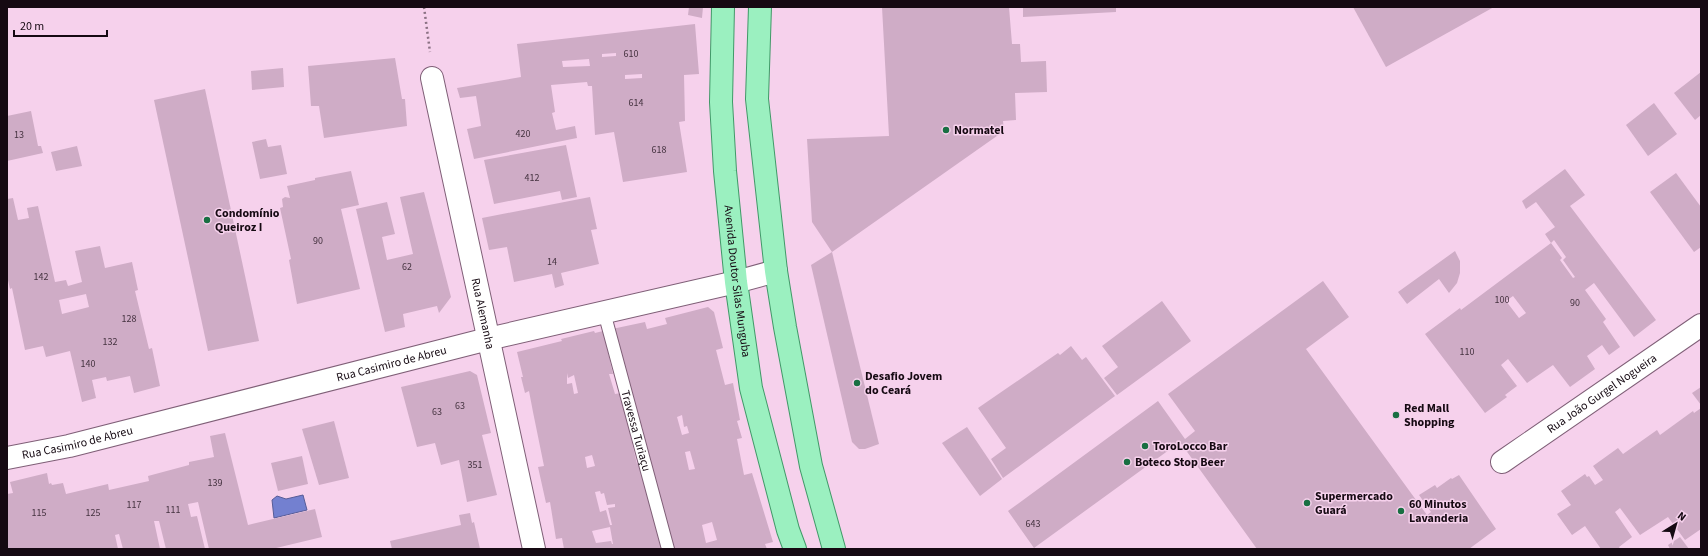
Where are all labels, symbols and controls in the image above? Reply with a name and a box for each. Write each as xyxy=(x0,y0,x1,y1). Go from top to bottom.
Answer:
scale bar xyxy=(14,12,107,38)
text: 20 m xyxy=(20,18,44,35)
house number: 610 xyxy=(624,47,638,61)
house number: 614 xyxy=(629,96,643,110)
place label: Normatel xyxy=(954,122,1004,139)
marker: Normatel xyxy=(941,125,951,135)
house number: 420 xyxy=(516,127,530,141)
house number: 13 xyxy=(14,128,24,142)
house number: 618 xyxy=(652,143,666,157)
house number: 412 xyxy=(525,171,539,185)
street label: Avenida Doutor Silas Munguba xyxy=(720,204,755,358)
place label: Condomínio Queiroz I xyxy=(215,205,280,236)
marker: Condomínio Queiroz I xyxy=(202,215,212,225)
house number: 90 xyxy=(313,234,323,248)
house number: 14 xyxy=(547,255,557,269)
house number: 62 xyxy=(402,260,412,274)
house number: 142 xyxy=(34,270,48,284)
street label: Rua Alemanha xyxy=(467,276,499,351)
house number: 100 xyxy=(1495,293,1509,307)
house number: 90 xyxy=(1570,296,1580,310)
house number: 128 xyxy=(122,312,136,326)
house number: 132 xyxy=(103,335,117,349)
street label: Rua Casimiro de Abreu xyxy=(334,341,449,386)
house number: 110 xyxy=(1460,345,1474,359)
street label: Rua João Gurgel Nogueira xyxy=(1543,350,1660,437)
house number: 140 xyxy=(81,357,95,371)
place label: Desafio Jovem do Ceará xyxy=(865,368,942,399)
marker: Desafio Jovem do Ceará xyxy=(852,378,862,388)
street label: Travessa Turiaçu xyxy=(617,388,655,473)
house number: 63 xyxy=(455,399,465,413)
place label: Red Mall Shopping xyxy=(1404,400,1455,431)
house number: 63 xyxy=(432,405,442,419)
marker: Red Mall Shopping xyxy=(1391,410,1401,420)
street label: Rua Casimiro de Abreu xyxy=(20,422,135,463)
place label: ToroLocco Bar xyxy=(1153,438,1228,455)
marker: ToroLocco Bar xyxy=(1140,441,1150,451)
place label: Boteco Stop Beer xyxy=(1135,454,1225,471)
marker: Boteco Stop Beer xyxy=(1122,457,1132,467)
house number: 351 xyxy=(468,458,482,472)
house number: 139 xyxy=(208,476,222,490)
place label: Supermercado Guará xyxy=(1315,488,1393,519)
place label: 60 Minutos Lavanderia xyxy=(1409,496,1468,527)
house number: 117 xyxy=(127,498,141,512)
marker: Supermercado Guará xyxy=(1302,498,1312,508)
house number: 111 xyxy=(166,503,180,517)
north arrow xyxy=(1656,504,1696,544)
house number: 115 xyxy=(32,506,46,520)
house number: 125 xyxy=(86,506,100,520)
marker: 60 Minutos Lavanderia xyxy=(1396,506,1406,516)
text: N xyxy=(1674,508,1689,525)
house number: 643 xyxy=(1026,517,1040,531)

